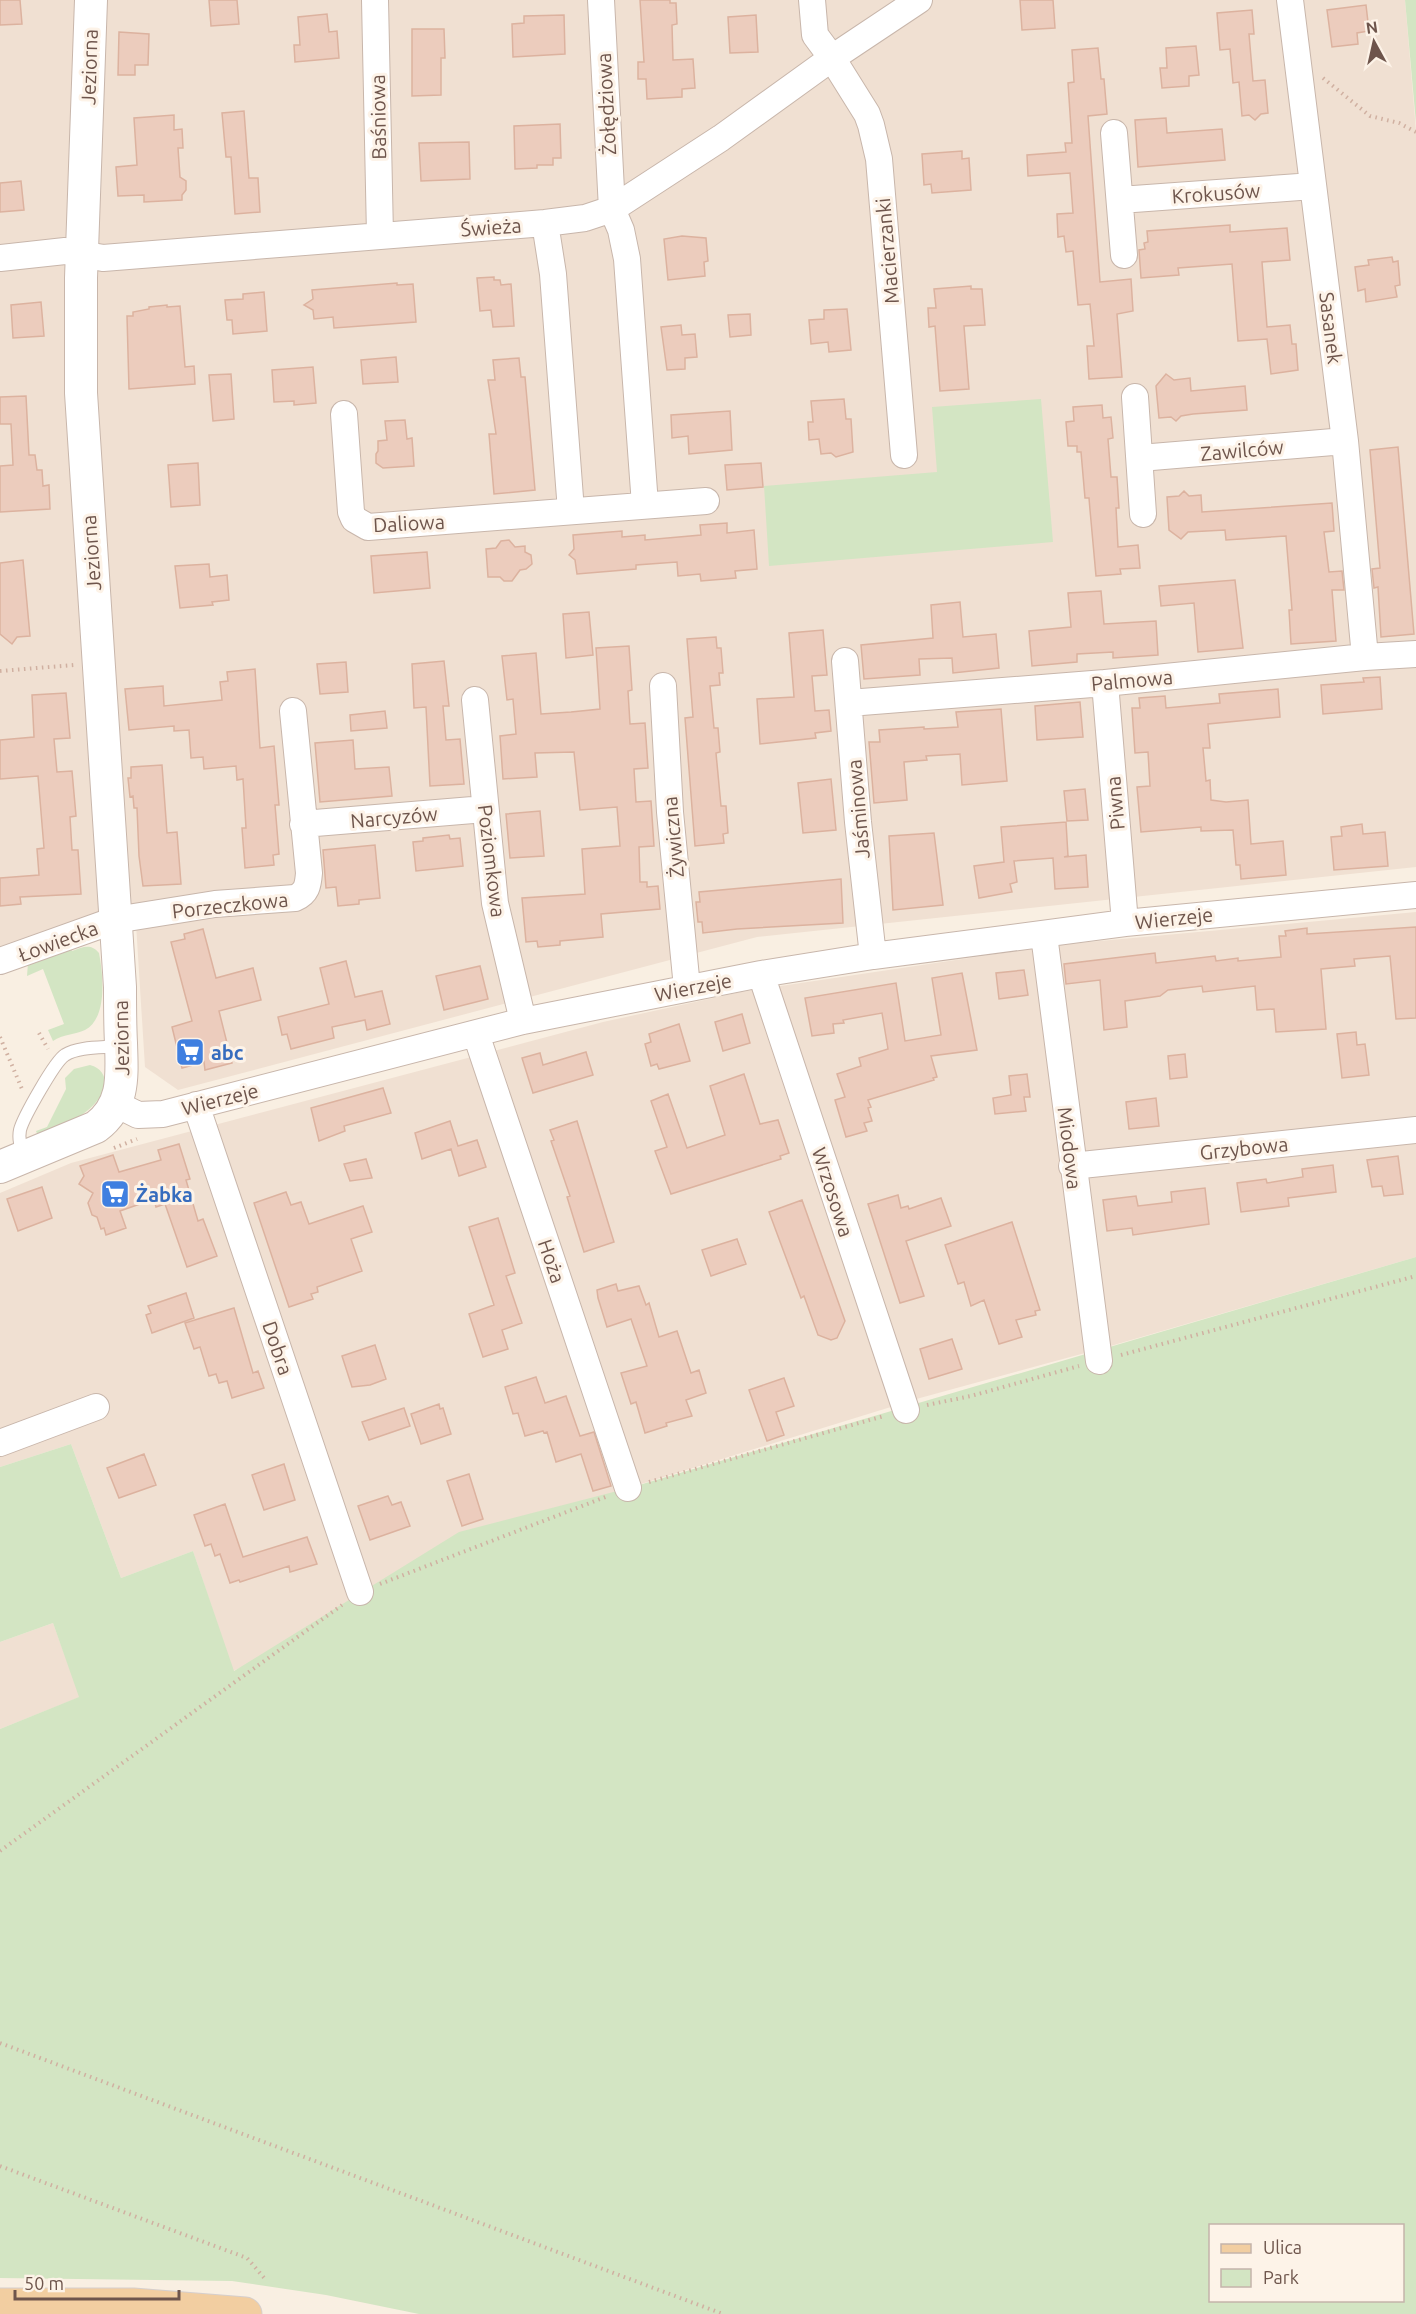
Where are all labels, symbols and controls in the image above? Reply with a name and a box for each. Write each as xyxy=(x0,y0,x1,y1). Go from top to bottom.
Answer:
north arrow xyxy=(1344,12,1404,72)
text: N xyxy=(1365,17,1379,37)
street label: Jeziorna xyxy=(76,29,102,105)
street label: Żołędziowa xyxy=(592,52,620,156)
street label: Baśniowa xyxy=(366,74,390,160)
street label: Krokusów xyxy=(1171,178,1262,208)
street label: Macierzanki xyxy=(871,197,903,305)
street label: Świeża xyxy=(460,213,522,241)
street label: Sasanek xyxy=(1315,291,1347,365)
street label: Zawilców xyxy=(1199,435,1285,465)
street label: Daliowa xyxy=(372,510,446,536)
street label: Jeziorna xyxy=(77,514,105,592)
street label: Palmowa xyxy=(1090,665,1174,695)
street label: Jaśminowa xyxy=(842,758,874,860)
street label: Piwna xyxy=(1101,775,1129,831)
street label: Żywiczna xyxy=(658,795,688,879)
street label: Narcyzów xyxy=(349,802,439,832)
street label: Poziomkowa xyxy=(474,803,510,919)
street label: Porzeczkowa xyxy=(171,887,289,923)
street label: Wierzeje xyxy=(1134,902,1214,934)
street label: Łowiecka xyxy=(15,916,101,966)
street label: Wierzeje xyxy=(652,968,734,1006)
street label: Jeziorna xyxy=(109,1000,133,1076)
supermarket icon: abc xyxy=(174,1036,206,1068)
place label: abc xyxy=(211,1041,244,1064)
street label: Wierzeje xyxy=(179,1078,261,1120)
street label: Miodowa xyxy=(1054,1105,1086,1191)
street label: Grzybowa xyxy=(1199,1132,1289,1164)
street label: Wrzosowa xyxy=(808,1144,858,1240)
supermarket icon: Żabka xyxy=(99,1178,131,1210)
place label: Żabka xyxy=(136,1183,193,1206)
street label: Hoża xyxy=(534,1236,570,1286)
street label: Dobra xyxy=(258,1318,298,1378)
legend xyxy=(1209,2224,1404,2302)
text: Ulica xyxy=(1263,2237,1302,2257)
scale bar xyxy=(15,2263,178,2301)
text: Park xyxy=(1263,2267,1299,2287)
text: 50 m xyxy=(24,2273,64,2293)

